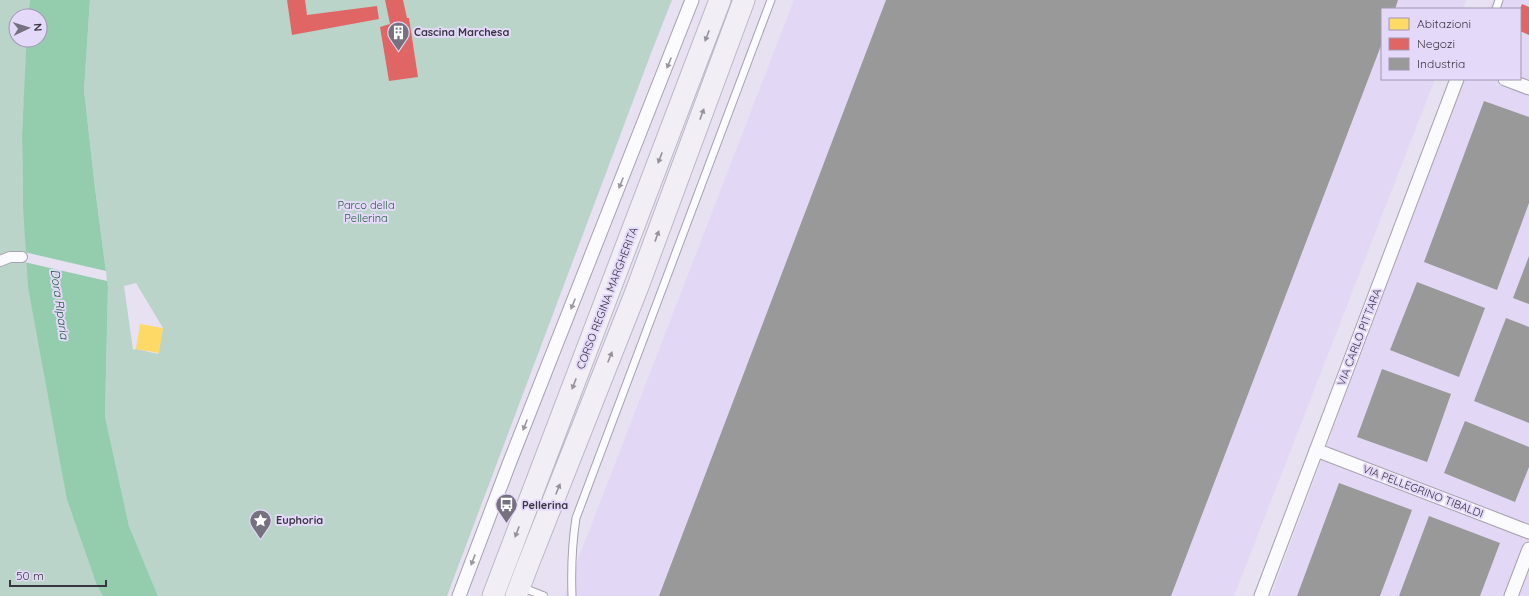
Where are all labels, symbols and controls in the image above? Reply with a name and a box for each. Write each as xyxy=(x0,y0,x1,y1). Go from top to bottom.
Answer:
north arrow xyxy=(8,8,48,48)
legend xyxy=(1381,8,1521,80)
text: Abitazioni xyxy=(1417,16,1471,31)
building icon: Cascina Marchesa xyxy=(386,19,412,52)
text: N xyxy=(31,23,45,32)
place label: Cascina Marchesa xyxy=(414,25,509,39)
one-way arrow xyxy=(703,31,709,43)
text: Negozi xyxy=(1417,36,1455,51)
text: Industria xyxy=(1417,56,1465,71)
one-way arrow xyxy=(665,57,671,69)
one-way arrow xyxy=(699,107,705,119)
one-way arrow xyxy=(657,152,663,164)
one-way arrow xyxy=(617,178,623,190)
park label: Parco della Pellerina xyxy=(337,198,395,225)
street label: CORSO REGINA MARGHERITA xyxy=(573,225,641,371)
one-way arrow xyxy=(654,229,660,241)
water label: Dora Riparia xyxy=(48,268,72,341)
street label: VIA CARLO PITTARA xyxy=(1334,286,1384,388)
one-way arrow xyxy=(569,299,575,311)
one-way arrow xyxy=(608,351,614,363)
one-way arrow xyxy=(570,378,576,390)
one-way arrow xyxy=(521,420,527,432)
street label: VIA PELLEGRINO TIBALDI xyxy=(1361,461,1485,521)
one-way arrow xyxy=(555,482,561,494)
bus stop icon: Pellerina xyxy=(493,492,519,525)
place label: Pellerina xyxy=(522,498,568,512)
place icon: Euphoria xyxy=(248,507,274,540)
place label: Euphoria xyxy=(276,513,323,527)
one-way arrow xyxy=(514,526,520,538)
one-way arrow xyxy=(469,554,475,566)
scale bar xyxy=(10,562,106,588)
text: 50 m xyxy=(16,568,44,583)

